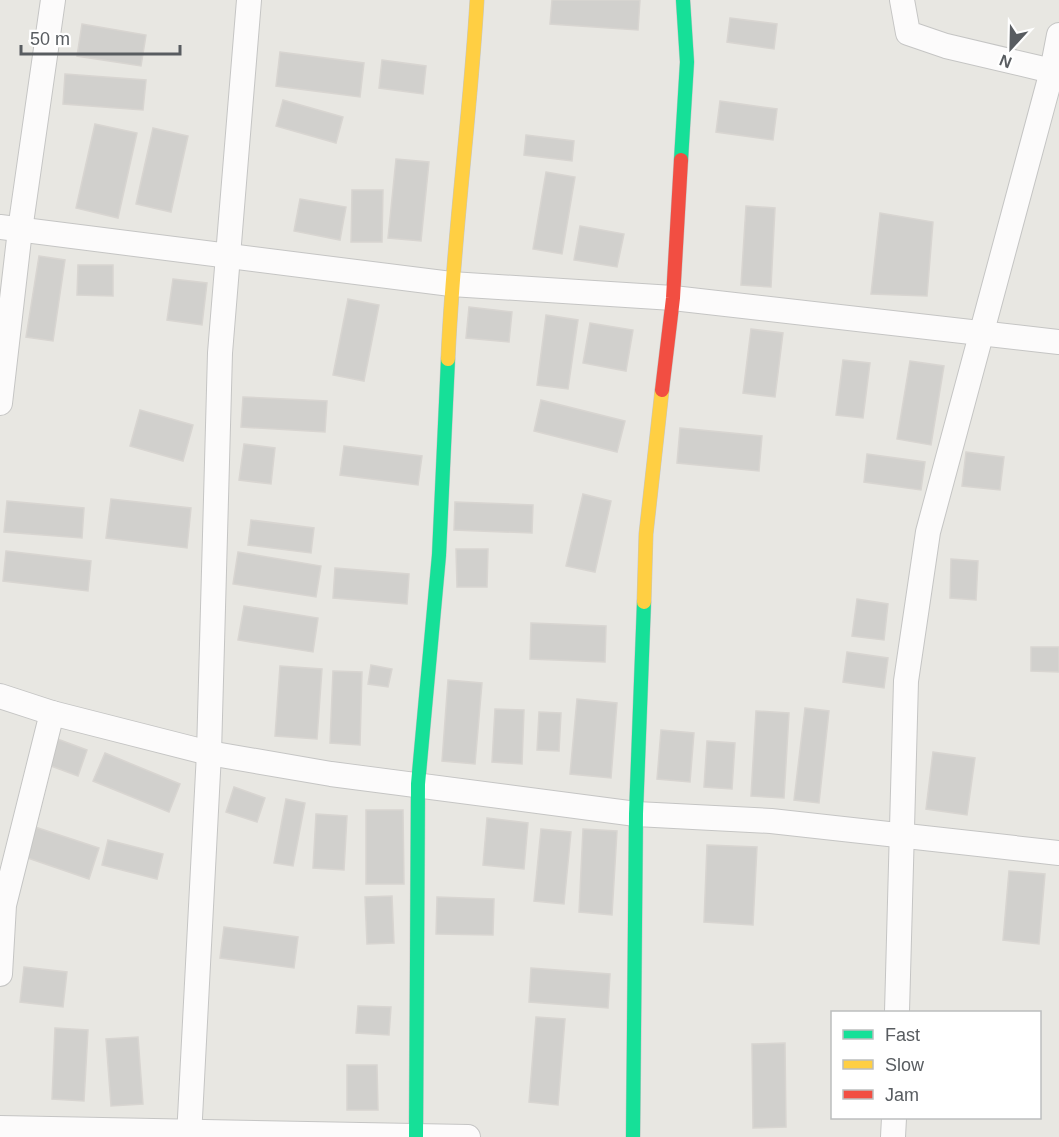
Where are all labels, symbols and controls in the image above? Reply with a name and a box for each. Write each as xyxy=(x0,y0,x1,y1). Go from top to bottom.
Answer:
scale bar xyxy=(21,18,180,56)
north arrow xyxy=(981,18,1041,78)
text: 50 m xyxy=(30,29,70,49)
text: N xyxy=(997,51,1014,71)
legend xyxy=(831,1011,1041,1119)
text: Fast xyxy=(885,1025,920,1045)
text: Slow xyxy=(885,1055,925,1075)
text: Jam xyxy=(885,1085,919,1105)

